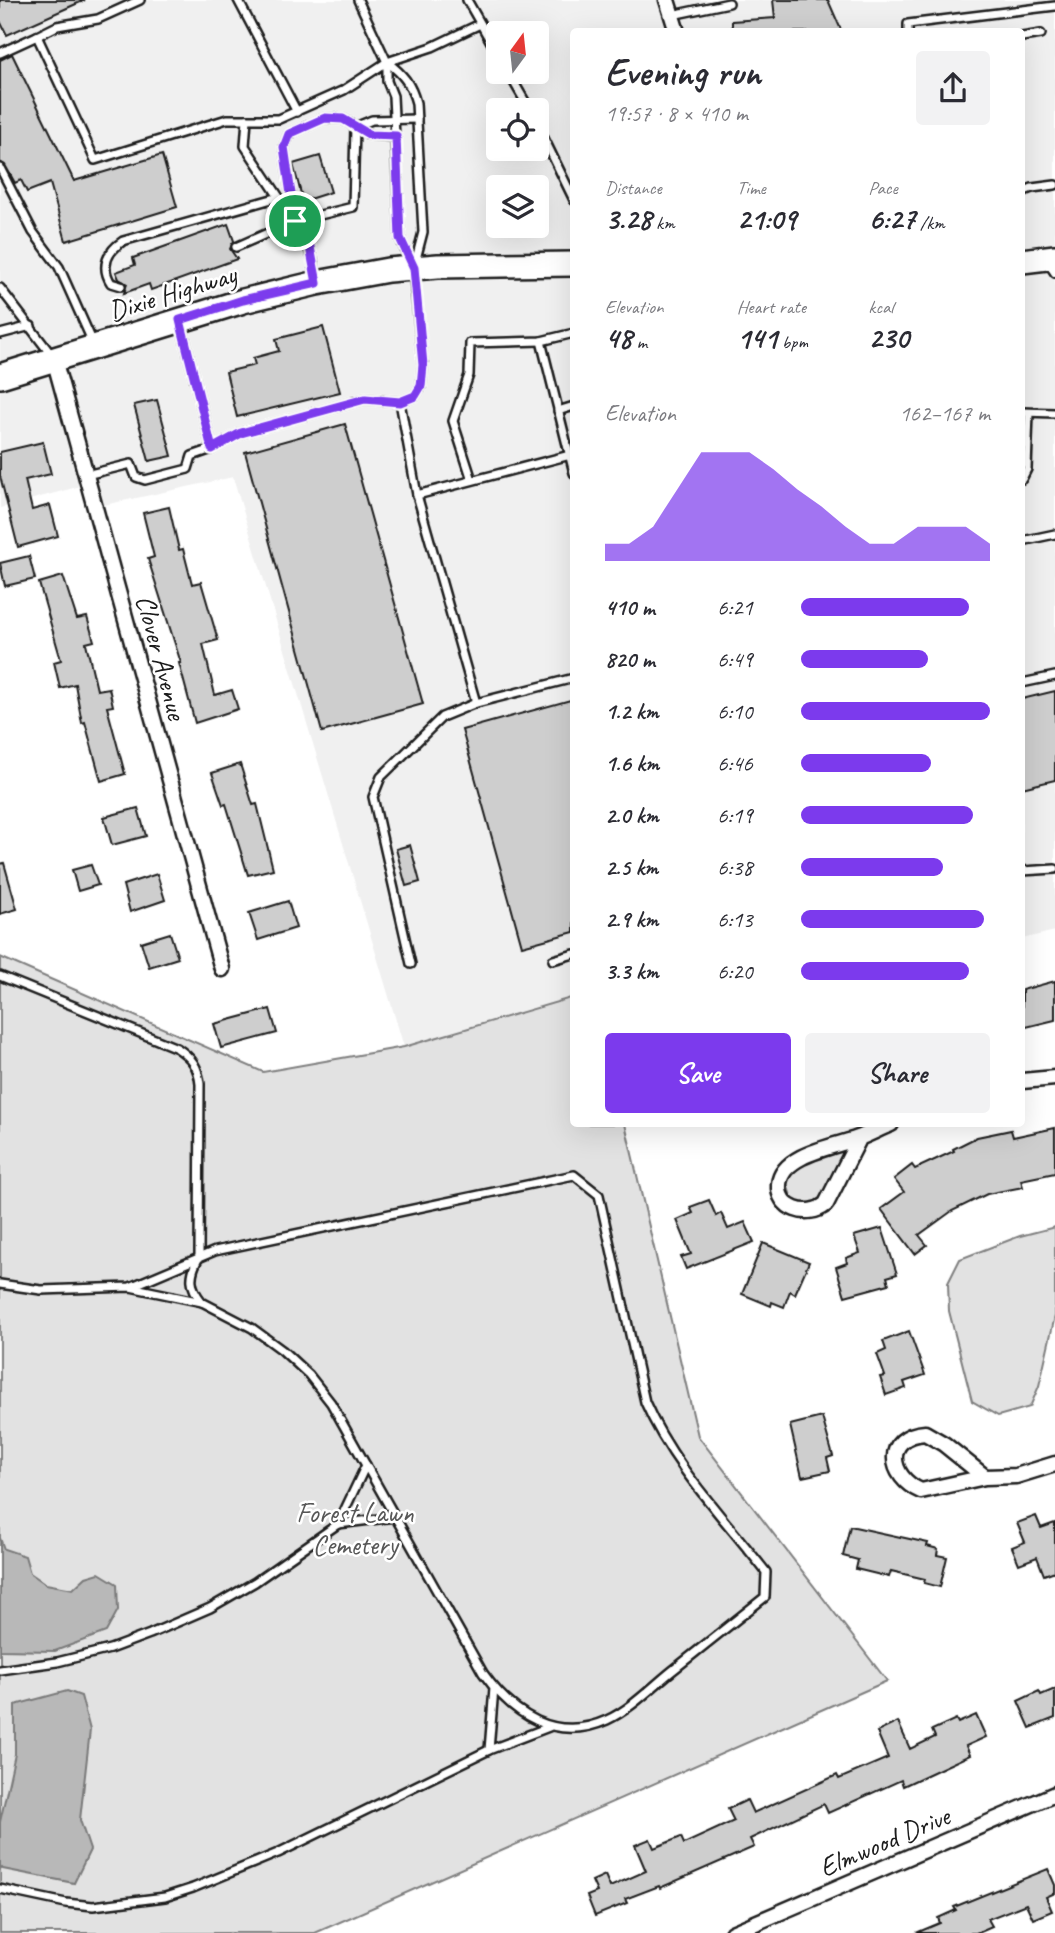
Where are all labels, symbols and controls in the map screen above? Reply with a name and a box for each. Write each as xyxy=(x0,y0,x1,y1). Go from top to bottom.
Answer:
north arrow xyxy=(486,21,550,84)
map controls xyxy=(486,21,549,238)
text: Evening run xyxy=(605,49,761,96)
button: share xyxy=(916,51,990,125)
button: locate xyxy=(486,98,549,161)
text: 19:57 · 8 × 410 m xyxy=(605,99,748,128)
button: layers xyxy=(486,175,549,238)
text: Distance xyxy=(605,176,662,200)
text: Time xyxy=(737,176,766,200)
text: Pace xyxy=(868,176,898,200)
pin xyxy=(265,191,325,251)
text: 3.28 xyxy=(605,200,651,238)
text: 21:09 xyxy=(737,200,796,238)
text: 6:27 xyxy=(868,200,915,238)
icon: arrive xyxy=(276,202,314,240)
text: km xyxy=(651,211,675,235)
text: /km xyxy=(915,211,945,235)
street label: Dixie Highway xyxy=(104,256,242,328)
text: Elevation xyxy=(605,295,663,319)
text: Heart rate xyxy=(737,295,806,319)
text: kcal xyxy=(868,295,893,319)
text: 48 xyxy=(605,319,632,357)
text: 141 xyxy=(737,319,777,357)
text: 230 xyxy=(868,319,909,357)
text: m xyxy=(632,330,647,354)
text: bpm xyxy=(777,330,808,354)
text: Elevation xyxy=(605,399,676,428)
text: 162–167 m xyxy=(899,399,990,428)
street label: Clover Avenue xyxy=(128,591,195,725)
text: 410 m xyxy=(605,593,655,622)
text: 6:21 xyxy=(717,593,753,622)
text: 820 m xyxy=(605,645,655,674)
text: 6:49 xyxy=(717,645,753,674)
text: 1.2 km xyxy=(605,697,659,726)
text: 6:10 xyxy=(717,697,753,726)
text: 1.6 km xyxy=(605,749,659,778)
text: 6:46 xyxy=(717,749,753,778)
text: 2.0 km xyxy=(605,801,659,830)
text: 6:19 xyxy=(717,801,753,830)
text: 2.5 km xyxy=(605,853,658,882)
text: 6:38 xyxy=(717,853,753,882)
text: 2.9 km xyxy=(605,905,658,934)
text: 6:13 xyxy=(717,905,753,934)
text: 3.3 km xyxy=(605,957,659,986)
text: 6:20 xyxy=(717,957,753,986)
button: Save xyxy=(605,1033,791,1113)
button: Share xyxy=(805,1033,990,1113)
park label: Forest Lawn Cemetery xyxy=(296,1495,414,1562)
street label: Elmwood Drive xyxy=(814,1798,957,1885)

